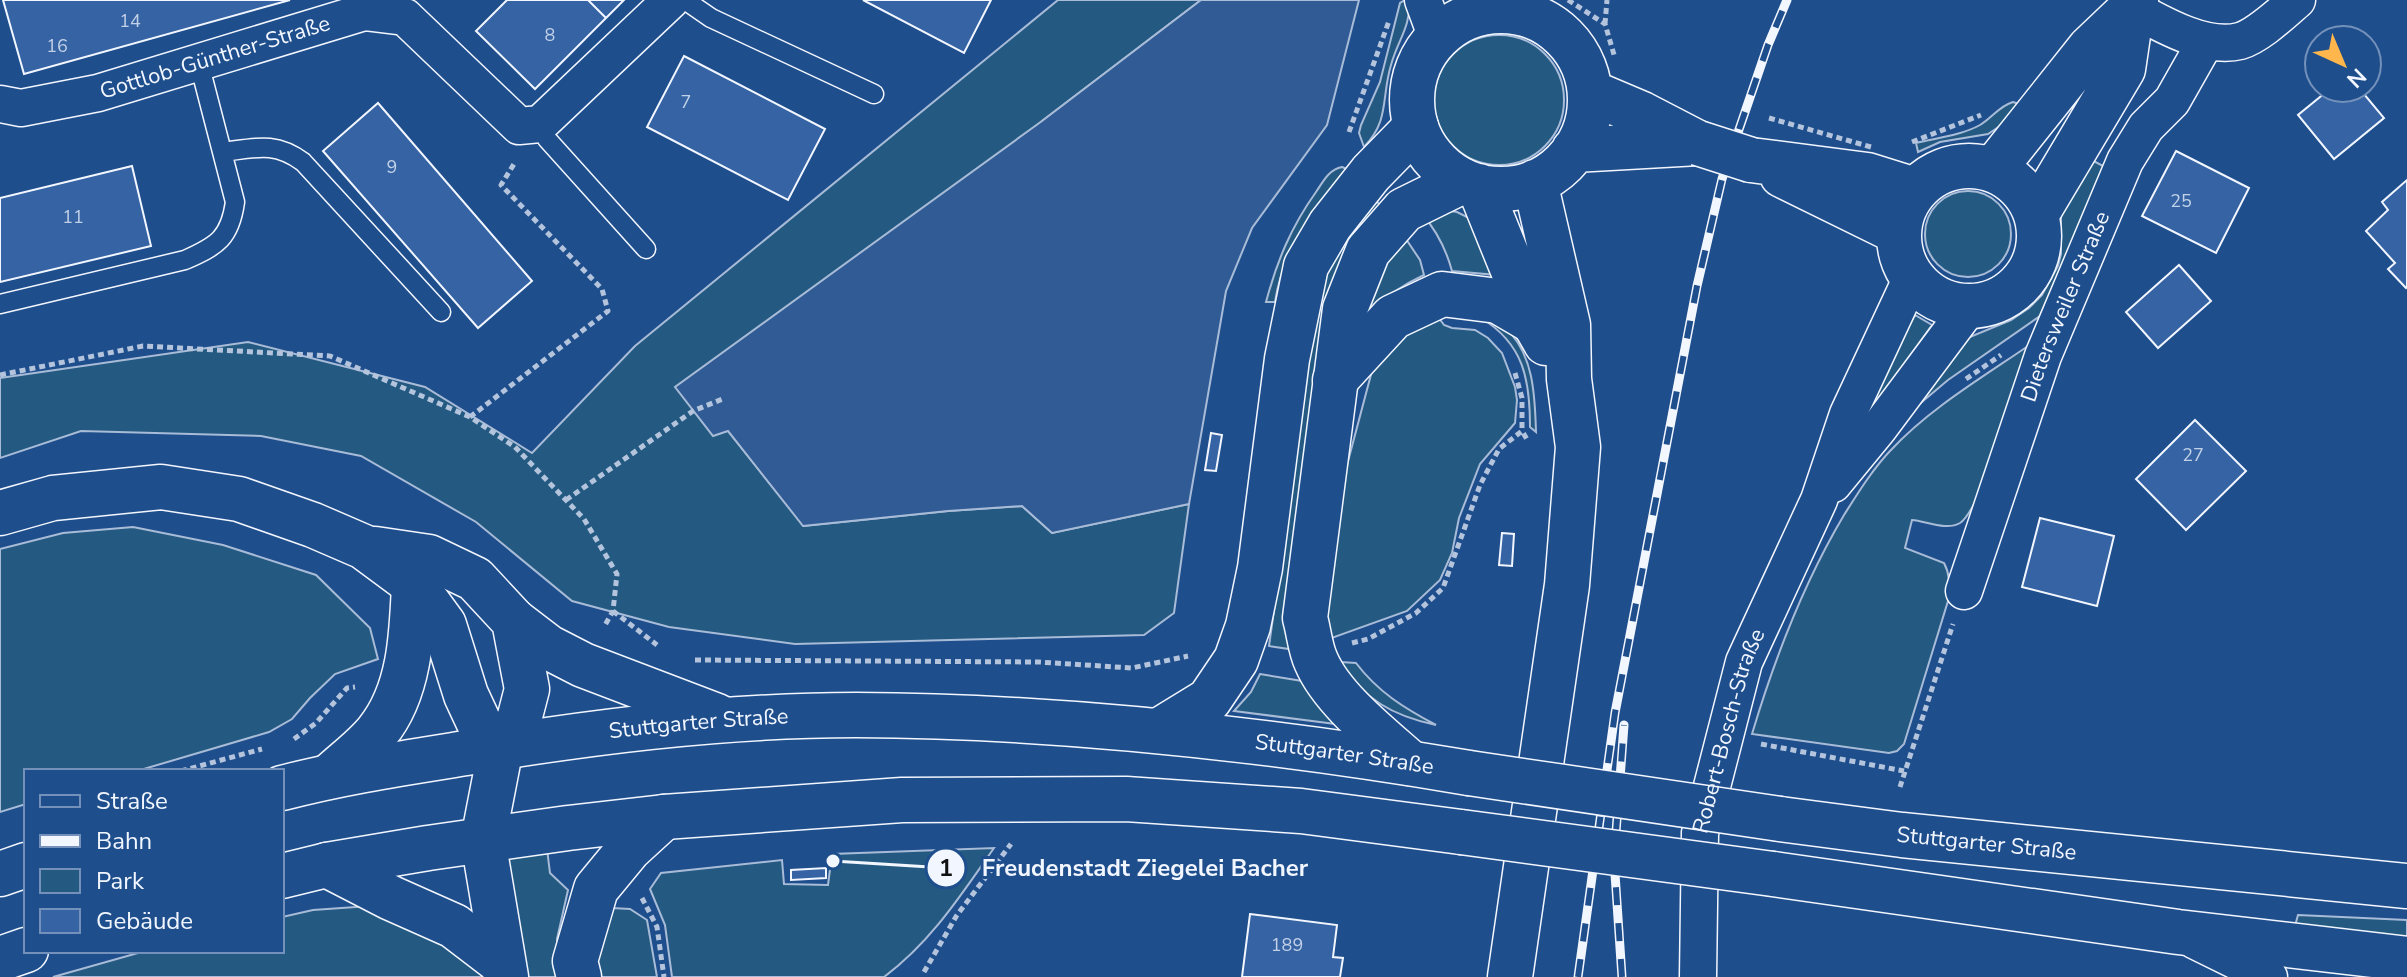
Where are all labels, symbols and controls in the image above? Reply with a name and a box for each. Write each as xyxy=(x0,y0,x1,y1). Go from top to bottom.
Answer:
street label: Gottlob-Günther-Straße xyxy=(96,8,334,107)
house number: 14 xyxy=(119,9,141,33)
house number: 8 xyxy=(545,23,555,47)
north arrow xyxy=(2303,24,2383,104)
house number: 16 xyxy=(46,34,68,58)
text: N xyxy=(2340,61,2373,94)
house number: 7 xyxy=(681,90,691,114)
house number: 9 xyxy=(387,155,397,179)
house number: 25 xyxy=(2170,189,2192,213)
house number: 11 xyxy=(62,205,84,229)
street label: Dietersweiler Straße xyxy=(2014,207,2117,406)
house number: 27 xyxy=(2182,443,2204,467)
street label: Robert-Bosch-Straße xyxy=(1686,624,1772,837)
street label: Stuttgarter Straße xyxy=(607,701,789,747)
street label: Stuttgarter Straße xyxy=(1253,727,1436,782)
legend xyxy=(24,769,284,953)
text: Straße xyxy=(96,785,168,817)
street label: Stuttgarter Straße xyxy=(1895,820,2078,868)
text: Bahn xyxy=(96,825,152,857)
callout: Freudenstadt Ziegelei Bacher xyxy=(926,844,1325,892)
text: 1 xyxy=(939,852,953,884)
text: Freudenstadt Ziegelei Bacher xyxy=(982,852,1309,884)
text: Park xyxy=(96,865,145,897)
text: Gebäude xyxy=(96,905,193,937)
house number: 189 xyxy=(1271,933,1303,957)

